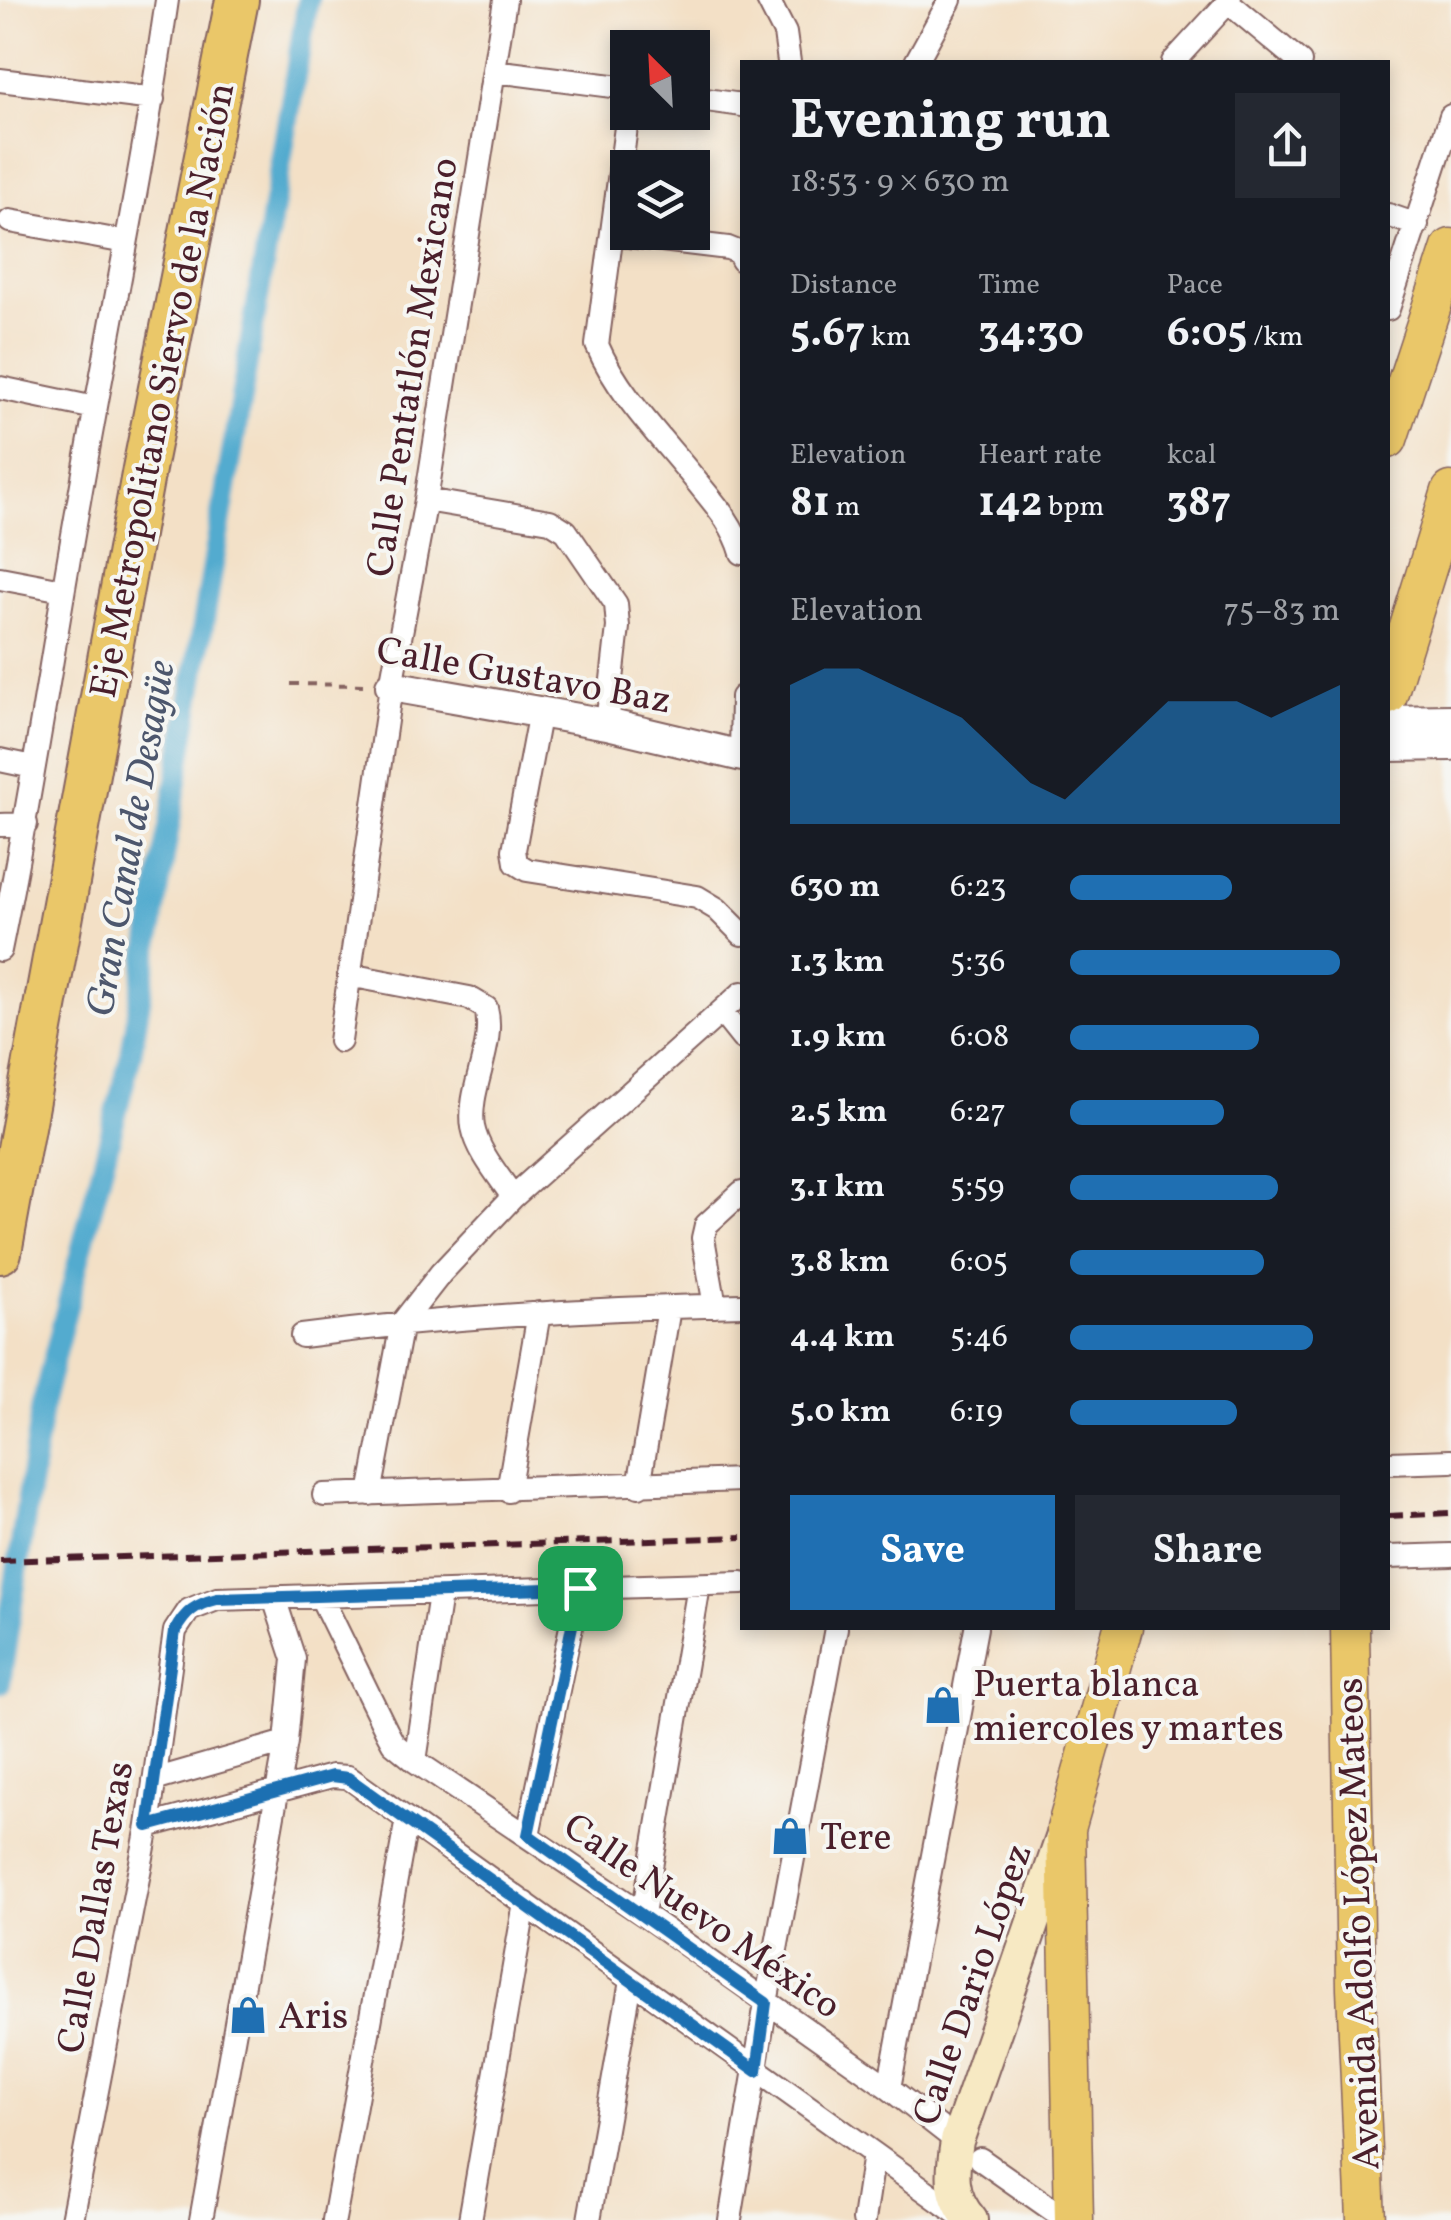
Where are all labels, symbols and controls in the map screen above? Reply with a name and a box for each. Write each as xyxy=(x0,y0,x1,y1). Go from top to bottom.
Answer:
north arrow xyxy=(610,30,710,130)
map controls xyxy=(610,30,710,250)
street label: Eje Metropolitano Siervo de la Nación xyxy=(79,79,250,703)
text: Evening run xyxy=(790,85,1111,161)
button: share xyxy=(1235,93,1340,198)
button: layers xyxy=(610,150,710,250)
street label: Calle Pentatlón Mexicano xyxy=(355,154,474,581)
text: 18:53 · 9 × 630 m xyxy=(790,161,1010,205)
text: Distance xyxy=(790,266,897,305)
text: Time xyxy=(978,266,1040,305)
text: Pace xyxy=(1167,266,1223,305)
text: 5.67 xyxy=(790,305,865,364)
text: 34:30 xyxy=(978,305,1084,364)
text: 6:05 xyxy=(1167,305,1248,364)
text: km xyxy=(865,318,911,357)
text: /km xyxy=(1248,318,1303,357)
text: Elevation xyxy=(790,436,906,475)
text: Heart rate xyxy=(978,436,1102,475)
text: kcal xyxy=(1167,436,1216,475)
text: 81 xyxy=(790,475,830,534)
text: 142 xyxy=(978,475,1043,534)
text: 387 xyxy=(1167,475,1231,534)
text: m xyxy=(830,488,860,527)
text: bpm xyxy=(1043,488,1104,527)
text: Elevation xyxy=(790,590,923,634)
text: 75–83 m xyxy=(1224,590,1340,634)
street label: Calle Gustavo Baz xyxy=(372,625,675,729)
water label: Gran Canal de Desagüe xyxy=(74,656,192,1021)
text: 630 m xyxy=(790,866,880,910)
text: 6:23 xyxy=(950,866,1006,910)
text: 1.3 km xyxy=(790,941,884,985)
text: 5:36 xyxy=(950,941,1006,985)
text: 1.9 km xyxy=(790,1016,886,1060)
text: 6:08 xyxy=(950,1016,1009,1060)
text: 2.5 km xyxy=(790,1091,888,1135)
text: 6:27 xyxy=(950,1091,1006,1135)
text: 3.1 km xyxy=(790,1166,885,1210)
text: 5:59 xyxy=(950,1166,1004,1210)
text: 3.8 km xyxy=(790,1241,890,1285)
text: 6:05 xyxy=(950,1241,1008,1285)
text: 4.4 km xyxy=(790,1316,895,1360)
text: 5:46 xyxy=(950,1316,1008,1360)
text: 5.0 km xyxy=(790,1391,891,1435)
text: 6:19 xyxy=(950,1391,1003,1435)
button: Save xyxy=(790,1495,1055,1610)
button: Share xyxy=(1075,1495,1340,1610)
pin xyxy=(538,1546,623,1631)
icon: arrive xyxy=(553,1561,608,1616)
place label: Puerta blanca miercoles y martes xyxy=(973,1660,1284,1757)
street label: Avenida Adolfo López Mateos xyxy=(1325,1677,1396,2171)
shop icon: Puerta blanca miercoles y martes xyxy=(922,1684,964,1726)
street label: Calle Dallas Texas xyxy=(46,1757,149,2058)
street label: Calle Nuevo México xyxy=(551,1802,850,2034)
place label: Tere xyxy=(820,1813,892,1866)
shop icon: Tere xyxy=(769,1815,811,1857)
street label: Calle Dario López xyxy=(901,1837,1047,2133)
place label: Aris xyxy=(278,1992,348,2045)
shop icon: Aris xyxy=(227,1994,269,2036)

